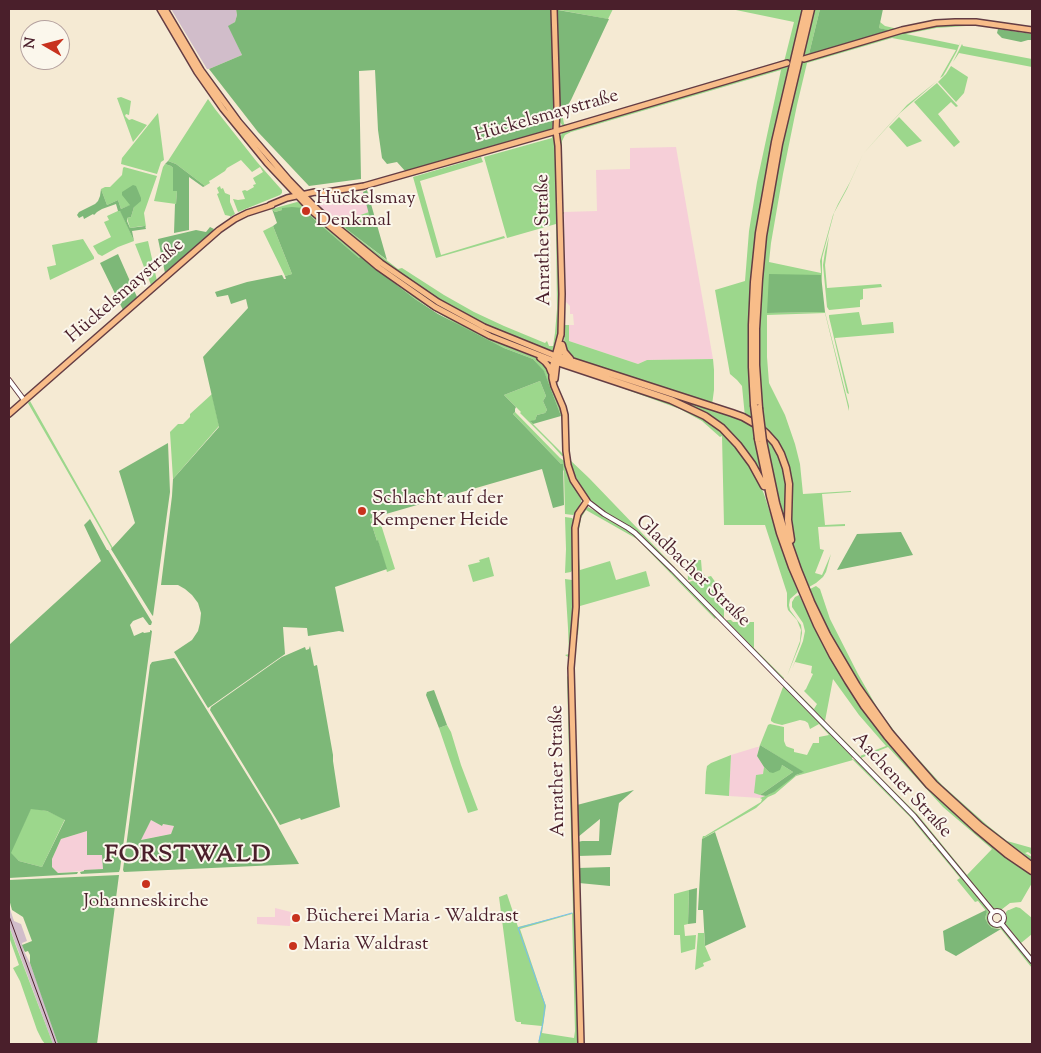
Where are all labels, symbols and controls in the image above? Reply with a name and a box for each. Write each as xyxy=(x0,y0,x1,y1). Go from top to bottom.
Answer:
north arrow xyxy=(20,20,70,70)
text: N xyxy=(20,36,42,50)
street label: Hückelsmaystraße xyxy=(473,86,621,148)
street label: Anrather Straße xyxy=(532,174,558,306)
place label: Hückelsmay Denkmal xyxy=(316,189,416,233)
marker: Hückelsmay Denkmal xyxy=(300,205,312,217)
street label: Hückelsmaystraße xyxy=(63,235,189,349)
place label: Schlacht auf der Kempener Heide xyxy=(372,489,508,533)
marker: Schlacht auf der Kempener Heide xyxy=(356,505,368,517)
street label: Gladbacher Straße xyxy=(630,511,754,633)
street label: Anrather Straße xyxy=(546,705,572,837)
street label: Aachener Straße xyxy=(846,729,956,843)
district label: FORSTWALD xyxy=(103,843,273,871)
marker: Johanneskirche xyxy=(140,878,152,890)
place label: Johanneskirche xyxy=(83,892,209,914)
place label: Bücherei Maria - Waldrast xyxy=(306,907,519,929)
marker: Bücherei Maria - Waldrast xyxy=(290,912,302,924)
place label: Maria Waldrast xyxy=(303,935,429,957)
marker: Maria Waldrast xyxy=(287,940,299,952)

